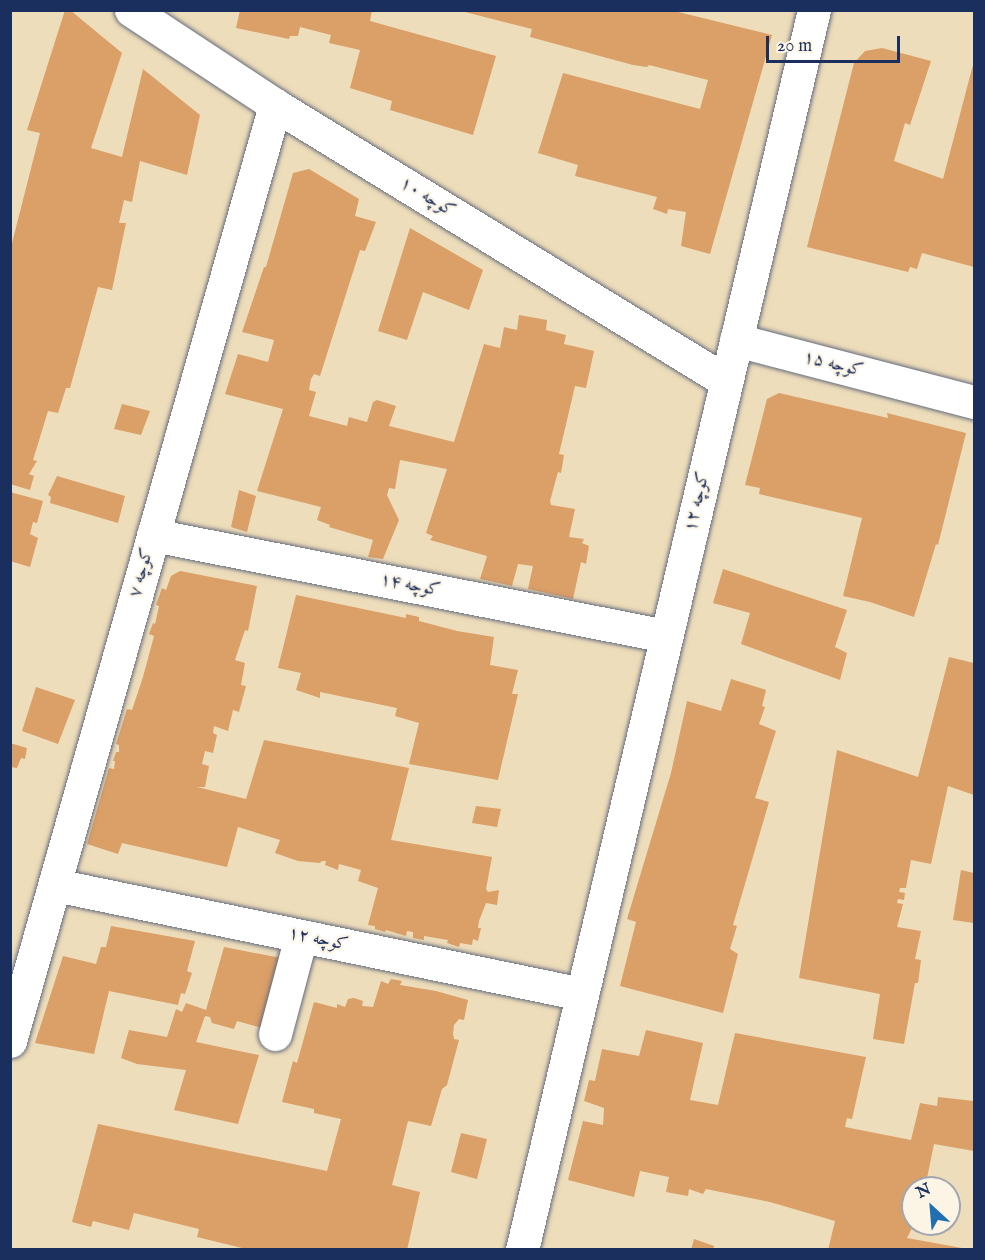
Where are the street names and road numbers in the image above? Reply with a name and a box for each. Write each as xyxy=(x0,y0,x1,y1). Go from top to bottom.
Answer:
street label: کوچه ۱۰ xyxy=(395,173,459,223)
street label: کوچه ۱۵ xyxy=(801,347,865,383)
street label: کوچه ۱۲ xyxy=(681,470,715,534)
street label: کوچه ۷ xyxy=(125,546,159,600)
street label: کوچه ۱۴ xyxy=(378,570,442,602)
street label: کوچه ۱۲ xyxy=(286,923,350,957)

